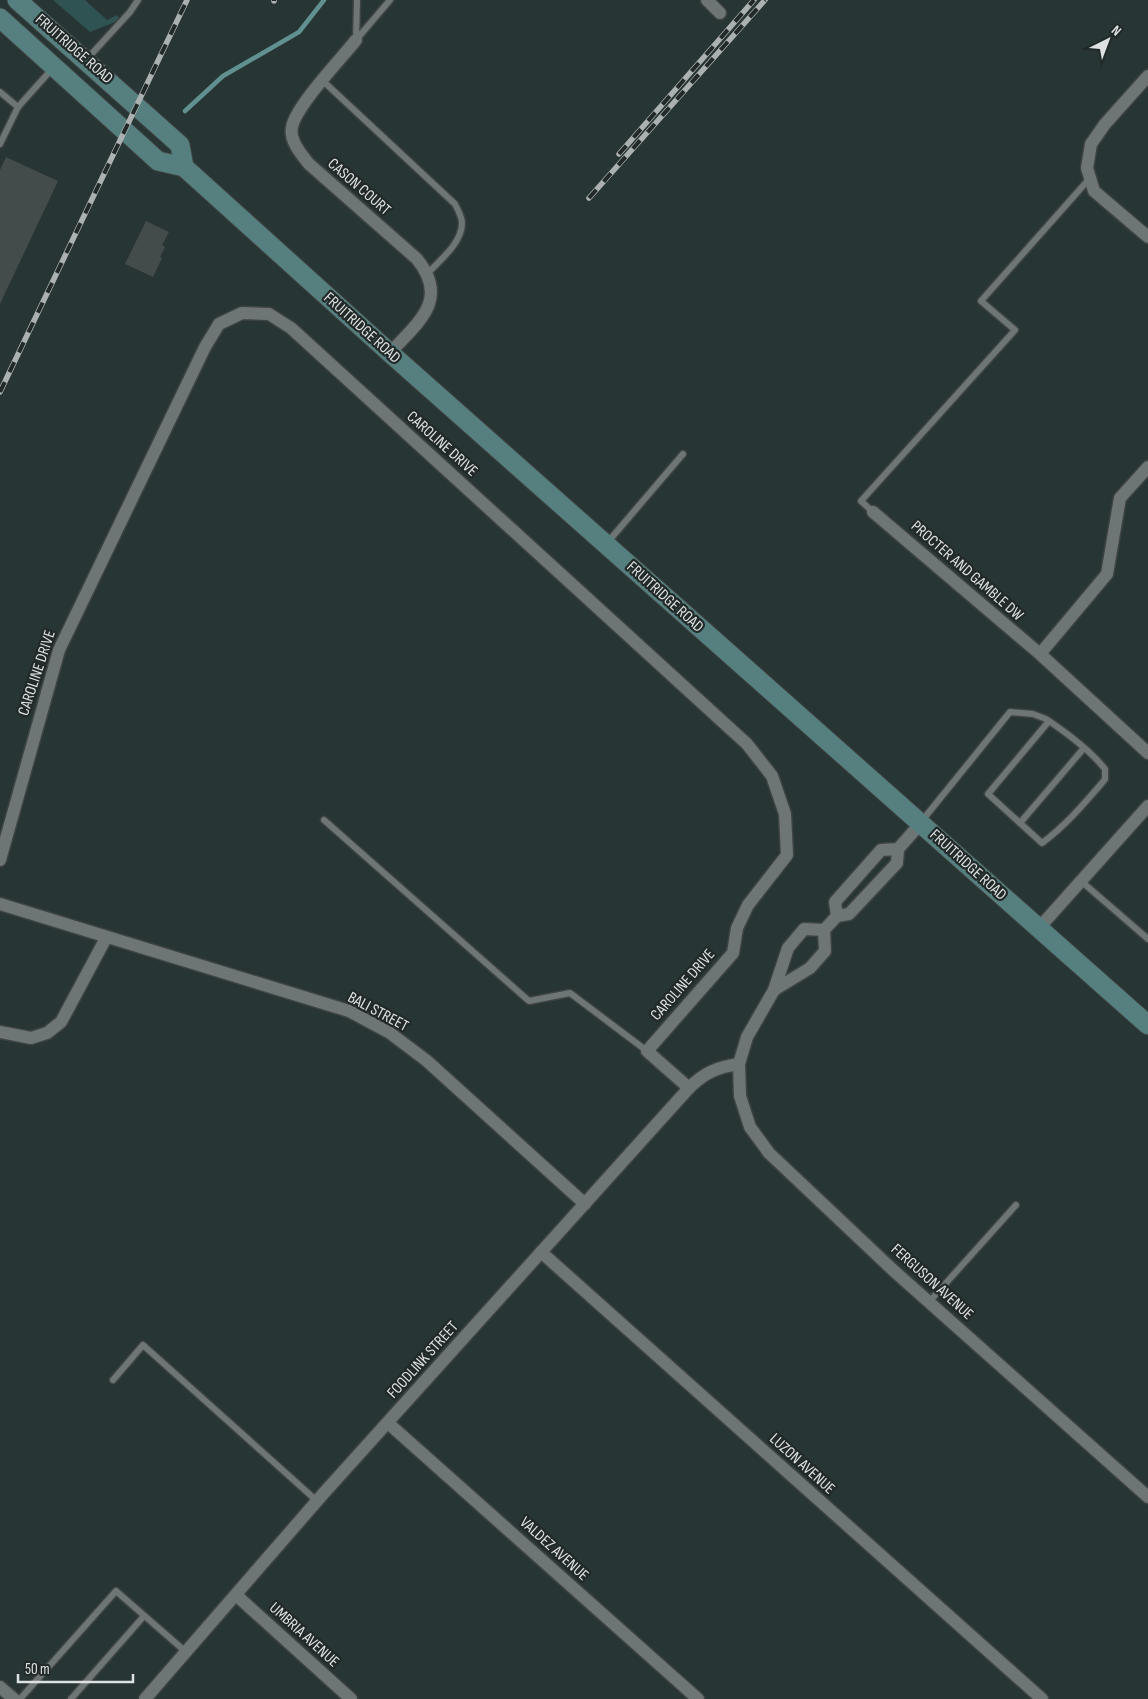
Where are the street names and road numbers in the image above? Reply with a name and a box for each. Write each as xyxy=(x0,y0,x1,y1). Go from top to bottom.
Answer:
street label: FRUITRIDGE ROAD xyxy=(31,10,117,88)
street label: CASON COURT xyxy=(324,155,395,220)
street label: FRUITRIDGE ROAD xyxy=(320,289,404,367)
street label: CAROLINE DRIVE xyxy=(403,407,481,481)
street label: PROCTER AND GAMBLE DW xyxy=(907,517,1028,625)
street label: FRUITRIDGE ROAD xyxy=(623,558,707,636)
street label: CAROLINE DRIVE xyxy=(14,628,60,718)
street label: FRUITRIDGE ROAD xyxy=(926,826,1010,904)
street label: CAROLINE DRIVE xyxy=(647,945,719,1025)
street label: BALI STREET xyxy=(344,988,412,1036)
street label: FERGUSON AVENUE xyxy=(887,1240,977,1324)
street label: FOODLINK STREET xyxy=(383,1317,463,1402)
street label: LUZON AVENUE xyxy=(765,1430,839,1498)
street label: VALDEZ AVENUE xyxy=(516,1513,592,1585)
street label: UMBRIA AVENUE xyxy=(265,1599,343,1671)

